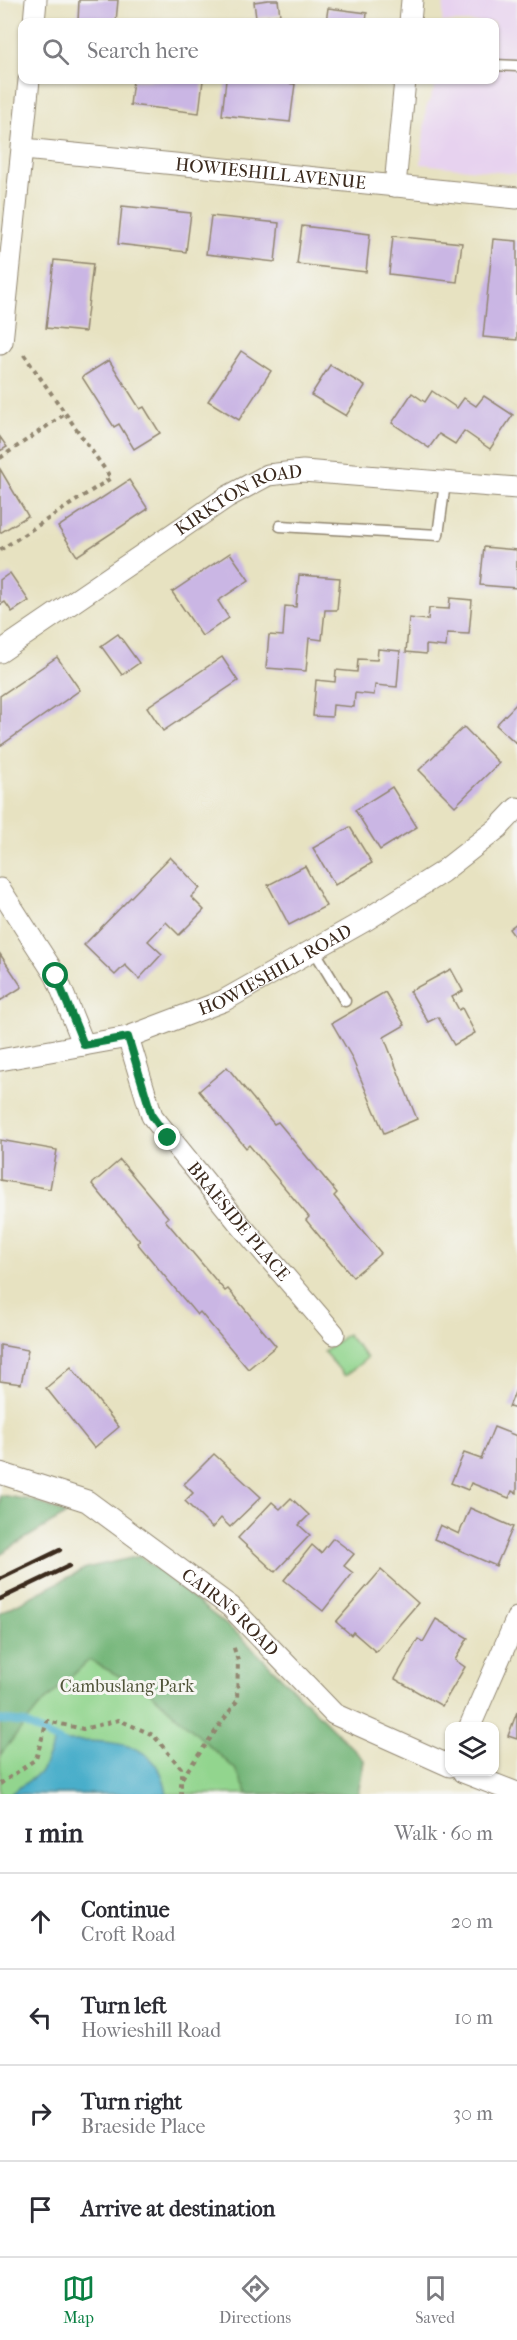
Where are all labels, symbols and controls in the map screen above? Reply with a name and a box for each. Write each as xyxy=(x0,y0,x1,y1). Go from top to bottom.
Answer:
search box xyxy=(18,18,499,84)
icon: search xyxy=(39,35,72,68)
text: Search here xyxy=(87,38,199,64)
street label: HOWIESHILL AVENUE xyxy=(174,154,367,193)
street label: KIRKTON ROAD xyxy=(171,461,303,540)
street label: HOWIESHILL ROAD xyxy=(196,920,355,1020)
route start xyxy=(42,962,68,988)
route end xyxy=(154,1124,180,1150)
street label: BRAESIDE PLACE xyxy=(183,1158,294,1285)
street label: CAIRNS ROAD xyxy=(178,1564,283,1660)
park label: Cambuslang Park xyxy=(60,1676,195,1697)
map controls xyxy=(445,1722,499,1776)
button: layers xyxy=(445,1722,499,1776)
text: 1 min xyxy=(24,1818,83,1849)
text: Walk · 60 m xyxy=(394,1822,493,1845)
text: Continue xyxy=(81,1897,170,1923)
icon: ahead xyxy=(24,1905,57,1938)
text: 20 m xyxy=(451,1910,493,1933)
text: Croft Road xyxy=(81,1923,175,1946)
text: Turn left xyxy=(81,1993,167,2019)
icon: left xyxy=(24,2001,57,2034)
text: 10 m xyxy=(454,2006,493,2029)
text: Howieshill Road xyxy=(81,2019,221,2042)
text: Turn right xyxy=(81,2089,182,2115)
icon: right xyxy=(24,2097,57,2130)
text: 30 m xyxy=(453,2102,493,2125)
text: Braeside Place xyxy=(81,2115,205,2138)
icon: arrive xyxy=(24,2193,57,2226)
text: Arrive at destination xyxy=(81,2196,275,2222)
tab: Map xyxy=(62,2272,95,2327)
tab: Directions xyxy=(219,2272,291,2327)
tab: Saved xyxy=(415,2272,455,2327)

